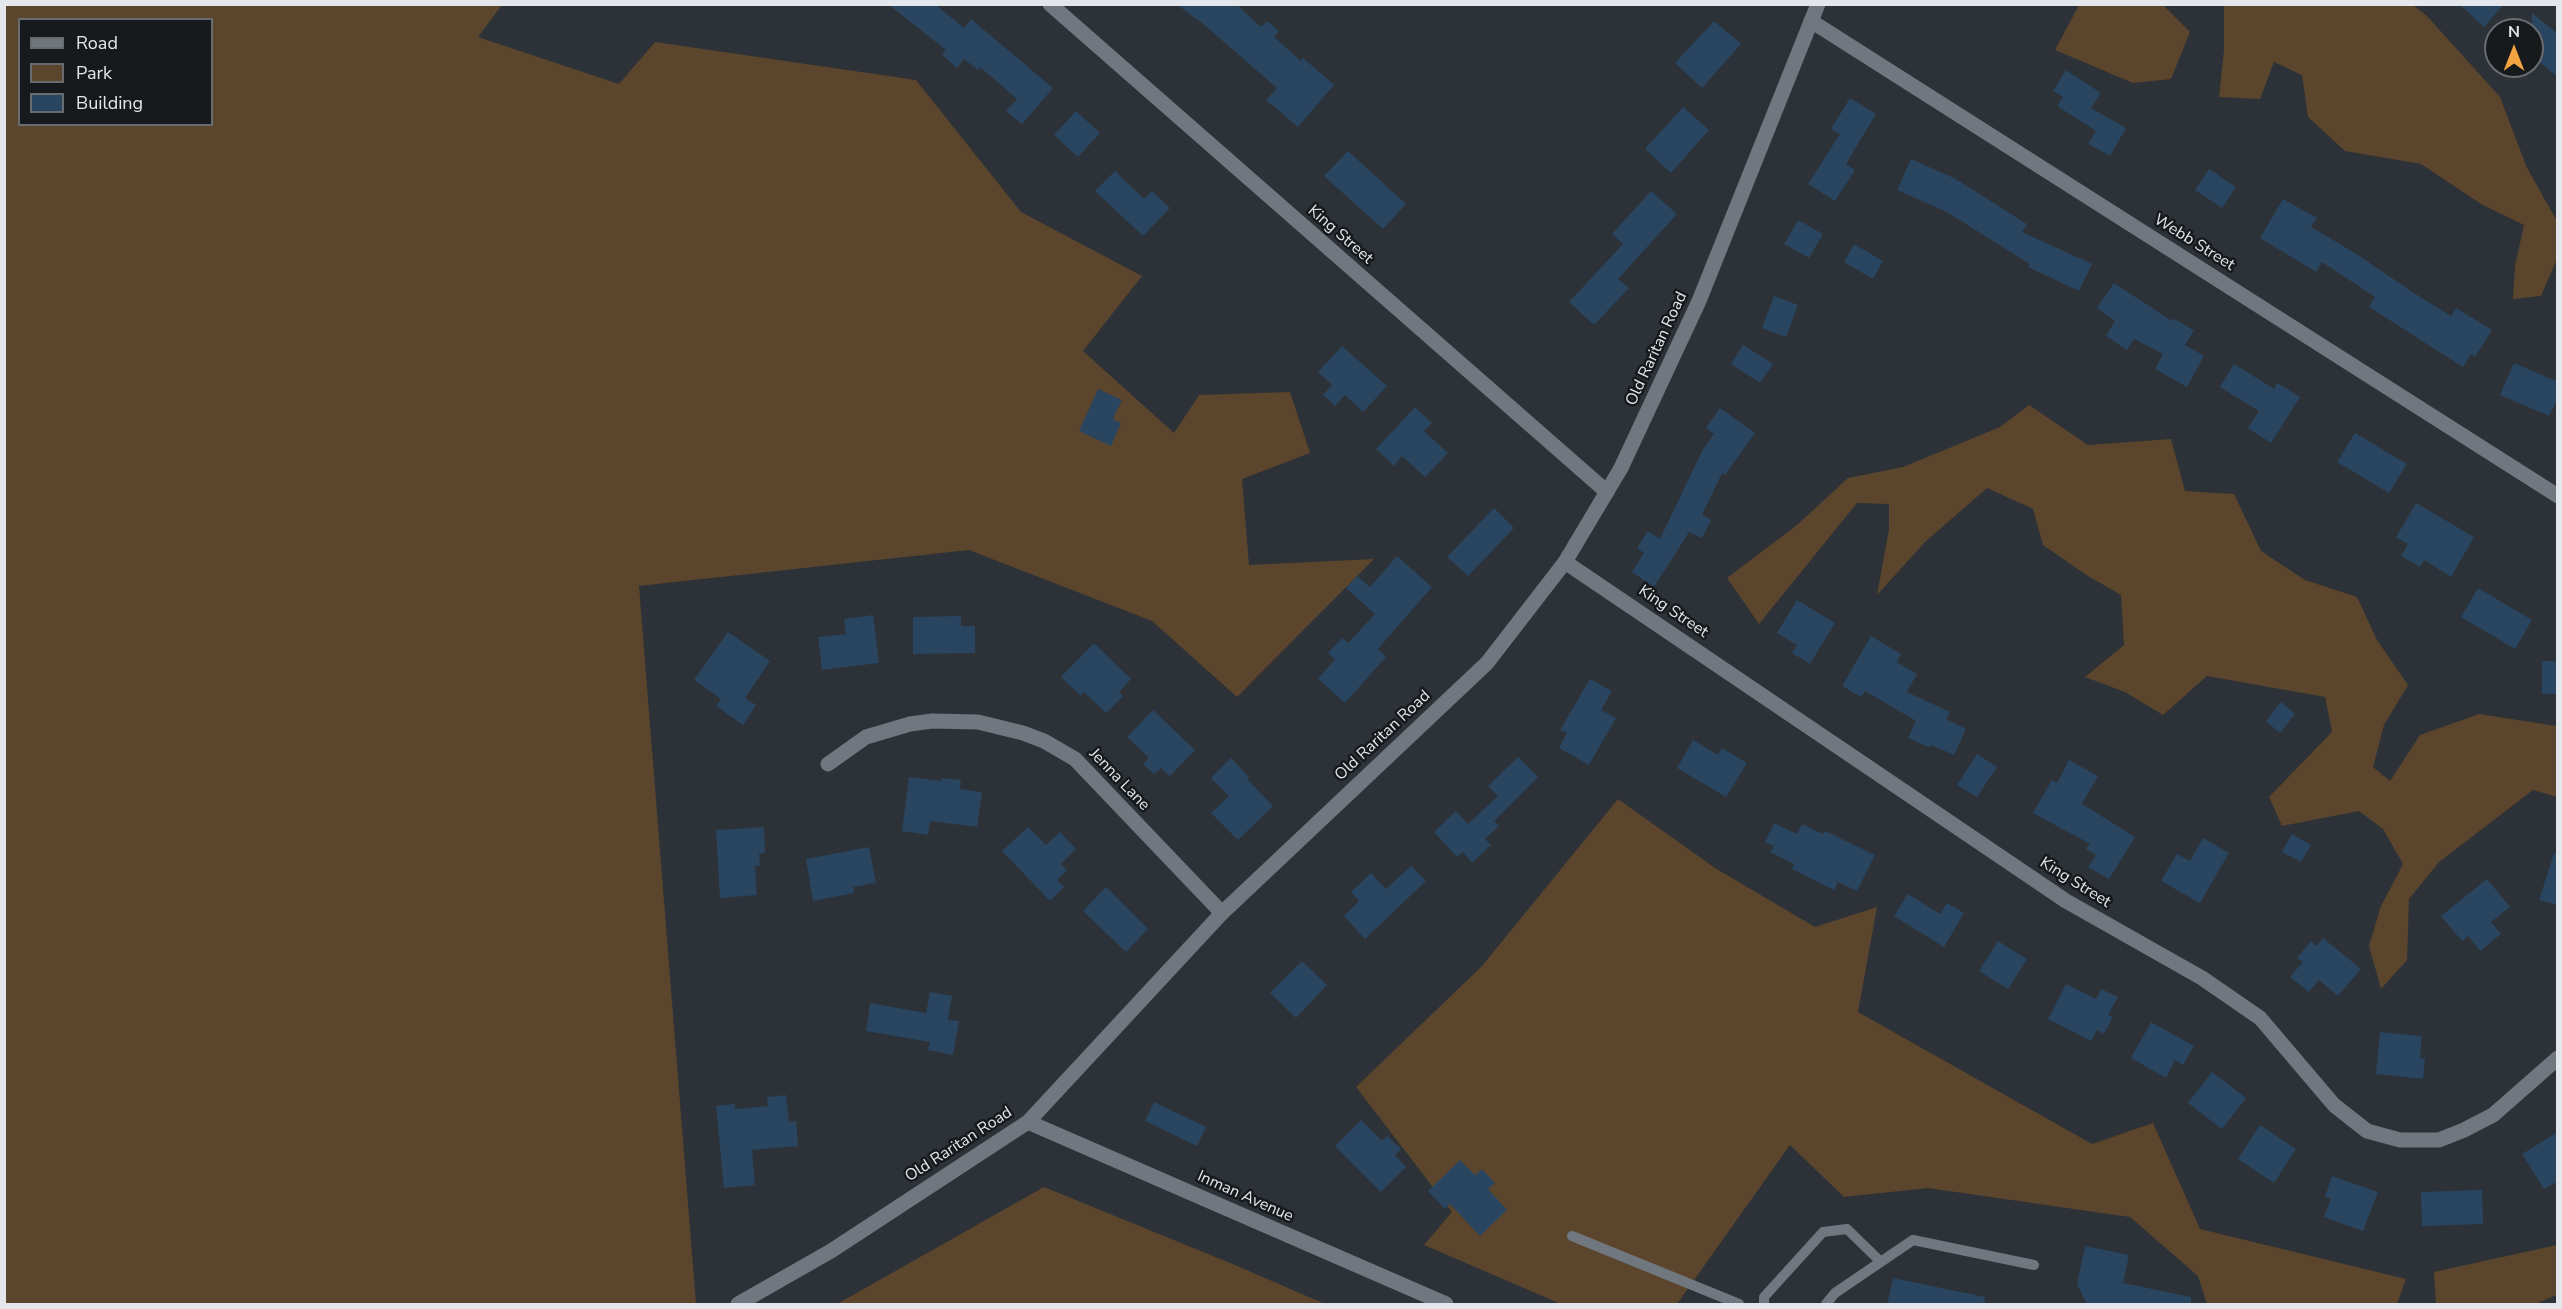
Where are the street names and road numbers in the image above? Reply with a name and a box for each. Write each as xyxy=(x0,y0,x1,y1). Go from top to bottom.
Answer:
street label: King Street xyxy=(1304,202,1376,268)
street label: Webb Street xyxy=(2150,211,2238,275)
street label: Old Raritan Road xyxy=(1622,289,1692,409)
street label: King Street xyxy=(1634,582,1712,642)
street label: Old Raritan Road xyxy=(1331,687,1435,785)
street label: Jenna Lane xyxy=(1085,745,1153,815)
street label: King Street xyxy=(2036,854,2114,912)
street label: Old Raritan Road xyxy=(902,1103,1016,1187)
street label: Inman Avenue xyxy=(1194,1167,1296,1227)

